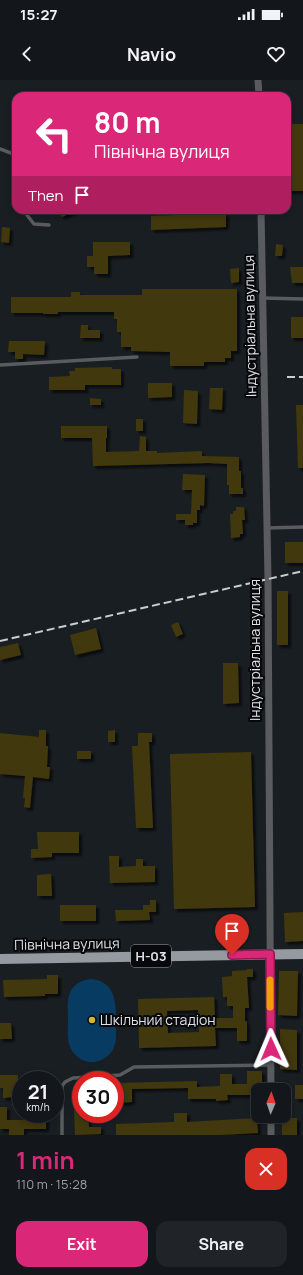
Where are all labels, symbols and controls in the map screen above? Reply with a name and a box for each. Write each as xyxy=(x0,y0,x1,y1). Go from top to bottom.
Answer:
text: 15:27 xyxy=(20,4,57,25)
text: Navio xyxy=(127,42,176,66)
icon: back xyxy=(16,43,38,65)
icon: heart xyxy=(265,43,287,65)
text: 80 m xyxy=(94,103,160,141)
icon: left xyxy=(28,108,80,160)
text: Північна вулиця xyxy=(94,139,230,163)
icon: arrive xyxy=(71,184,93,206)
text: Then xyxy=(28,185,63,206)
street label: Індустріальна вулиця xyxy=(239,255,260,397)
street label: Індустріальна вулиця xyxy=(245,579,264,721)
pin xyxy=(215,914,249,955)
icon: arrive xyxy=(221,920,243,942)
street label: Північна вулиця xyxy=(14,933,120,954)
road number: Н-03 xyxy=(131,945,171,967)
place label: Шкільний стадіон xyxy=(100,1010,216,1029)
marker: Шкільний стадіон xyxy=(87,1015,97,1025)
position arrow xyxy=(250,1028,292,1070)
speed limit sign: 30 xyxy=(72,1071,124,1123)
text: 21 xyxy=(28,1078,48,1105)
north arrow xyxy=(251,1083,291,1123)
map controls xyxy=(251,1083,291,1123)
text: km/h xyxy=(26,1100,50,1114)
text: 1 min xyxy=(16,1143,75,1176)
button: close xyxy=(245,1148,287,1190)
text: 110 m · 15:28 xyxy=(16,1175,87,1193)
button: Exit xyxy=(16,1221,148,1267)
button: Share xyxy=(156,1221,287,1267)

